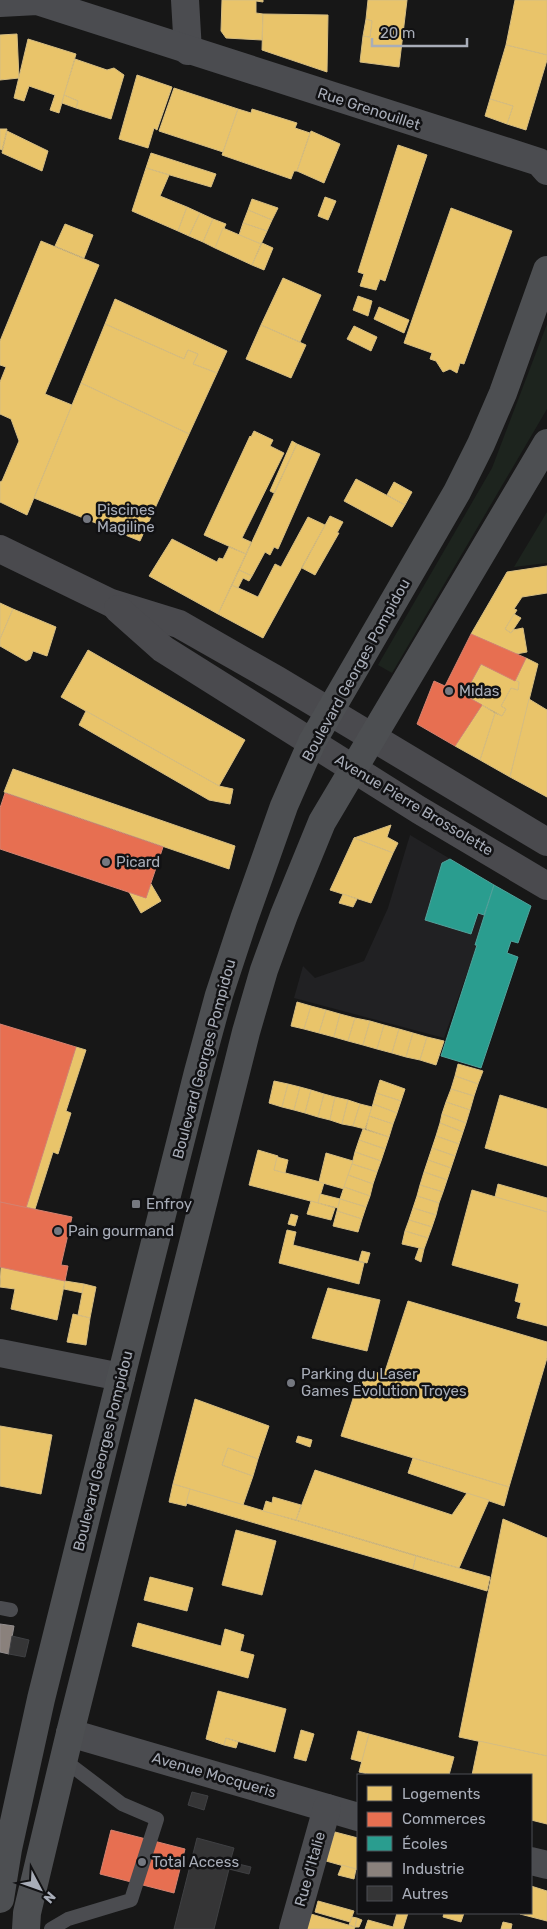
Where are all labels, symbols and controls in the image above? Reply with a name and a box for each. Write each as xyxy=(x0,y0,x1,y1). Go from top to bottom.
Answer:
scale bar xyxy=(372,15,467,47)
text: 20 m xyxy=(380,24,415,42)
street label: Rue Grenouillet xyxy=(315,84,423,134)
place label: Piscines Magiline xyxy=(97,501,155,536)
marker: Piscines Magiline xyxy=(81,513,93,525)
street label: Boulevard Georges Pompidou xyxy=(298,576,414,764)
place label: Midas xyxy=(459,682,500,700)
marker: Midas xyxy=(443,685,455,697)
street label: Avenue Pierre Brossolette xyxy=(332,751,496,859)
place label: Picard xyxy=(116,853,160,871)
marker: Picard xyxy=(100,856,112,868)
street label: Boulevard Georges Pompidou xyxy=(169,957,239,1161)
place label: Enfroy xyxy=(146,1195,192,1213)
marker: Enfroy xyxy=(130,1198,142,1210)
place label: Pain gourmand xyxy=(68,1222,174,1240)
marker: Pain gourmand xyxy=(52,1225,64,1237)
street label: Boulevard Georges Pompidou xyxy=(69,1349,137,1553)
place label: Parking du Laser Games Evolution Troyes xyxy=(301,1365,467,1400)
marker: Parking du Laser Games Evolution Troyes xyxy=(285,1377,297,1389)
street label: Avenue Mocqueris xyxy=(150,1749,279,1801)
legend xyxy=(357,1774,532,1914)
text: Logements xyxy=(402,1785,481,1803)
text: Commerces xyxy=(402,1810,486,1828)
street label: Rue d'Italie xyxy=(291,1829,329,1909)
text: Écoles xyxy=(402,1835,448,1853)
place label: Total Access xyxy=(152,1853,239,1871)
marker: Total Access xyxy=(136,1856,148,1868)
text: Industrie xyxy=(402,1860,464,1878)
north arrow xyxy=(15,1864,65,1914)
text: Autres xyxy=(402,1885,449,1903)
text: N xyxy=(40,1888,59,1907)

